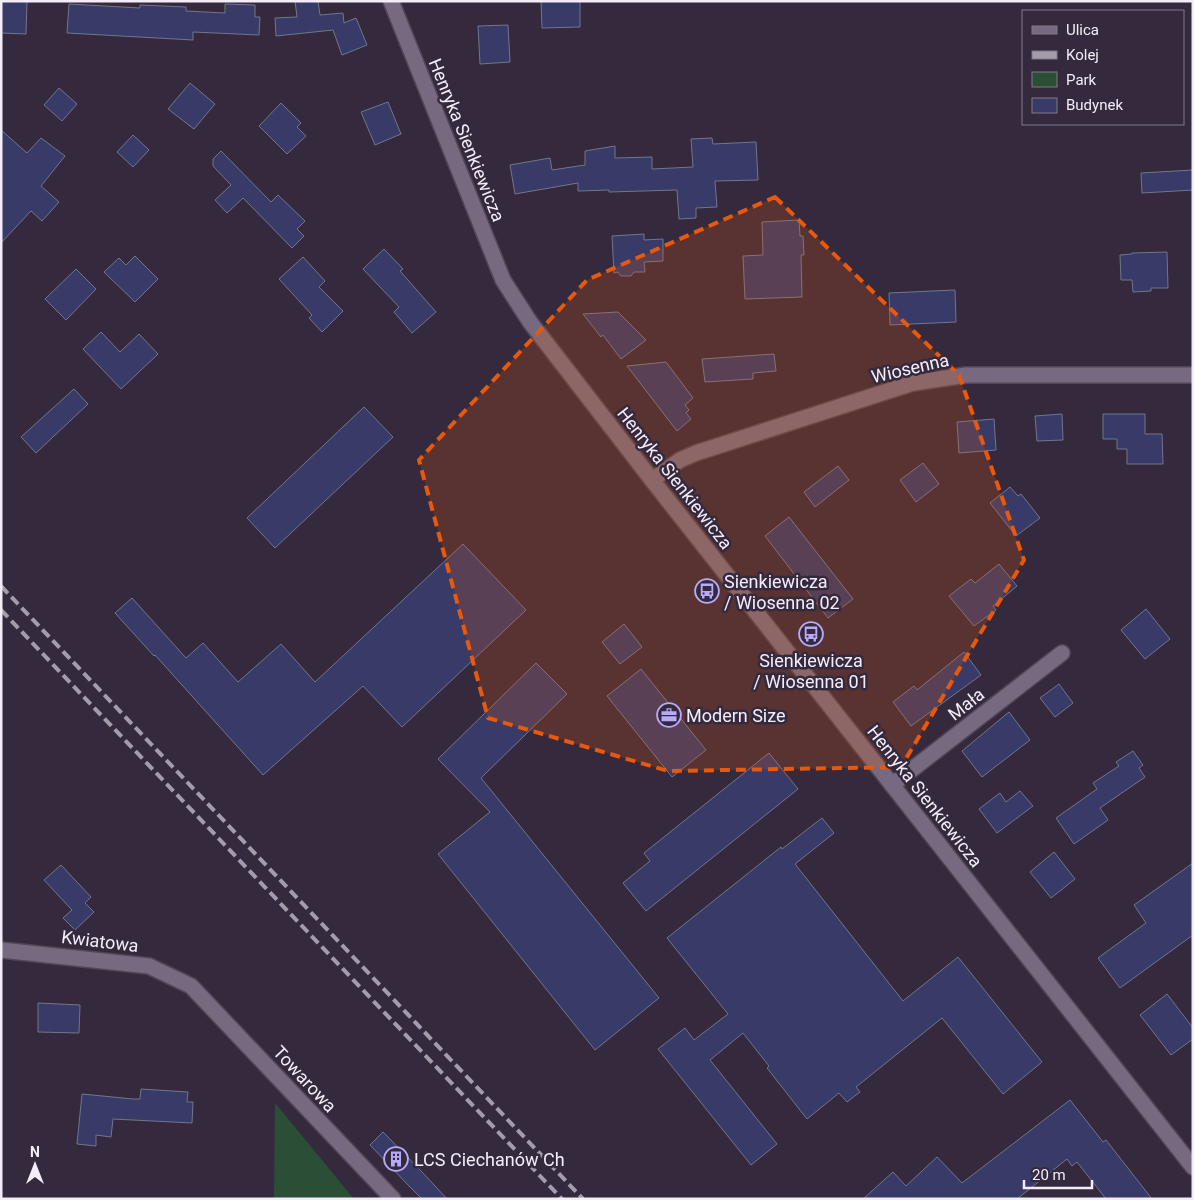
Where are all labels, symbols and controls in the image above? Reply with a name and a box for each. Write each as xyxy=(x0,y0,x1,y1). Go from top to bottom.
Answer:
legend xyxy=(1022,10,1184,125)
text: Ulica xyxy=(1066,21,1099,39)
text: Kolej xyxy=(1066,46,1099,64)
street label: Henryka Sienkiewicza xyxy=(425,55,509,225)
text: Park xyxy=(1066,71,1097,89)
text: Budynek xyxy=(1066,96,1123,114)
street label: Wiosenna xyxy=(869,349,951,387)
street label: Henryka Sienkiewicza xyxy=(613,403,737,553)
place label: Sienkiewicza / Wiosenna 02 xyxy=(724,571,840,613)
bus stop icon: Sienkiewicza / Wiosenna 02 xyxy=(694,578,720,604)
bus stop icon: Sienkiewicza / Wiosenna 01 xyxy=(798,621,824,647)
place label: Sienkiewicza / Wiosenna 01 xyxy=(753,650,869,692)
street label: Mała xyxy=(944,683,988,725)
office icon: Modern Size xyxy=(656,702,682,728)
place label: Modern Size xyxy=(686,705,786,726)
street label: Henryka Sienkiewicza xyxy=(863,721,987,871)
street label: Kwiatowa xyxy=(60,926,140,956)
street label: Towarowa xyxy=(269,1041,341,1117)
north arrow xyxy=(10,1140,60,1190)
text: N xyxy=(30,1144,40,1160)
building icon: LCS Ciechanów Ch xyxy=(383,1146,409,1172)
place label: LCS Ciechanów Ch xyxy=(414,1149,565,1170)
scale bar xyxy=(1024,1158,1092,1190)
text: 20 m xyxy=(1032,1166,1066,1184)

